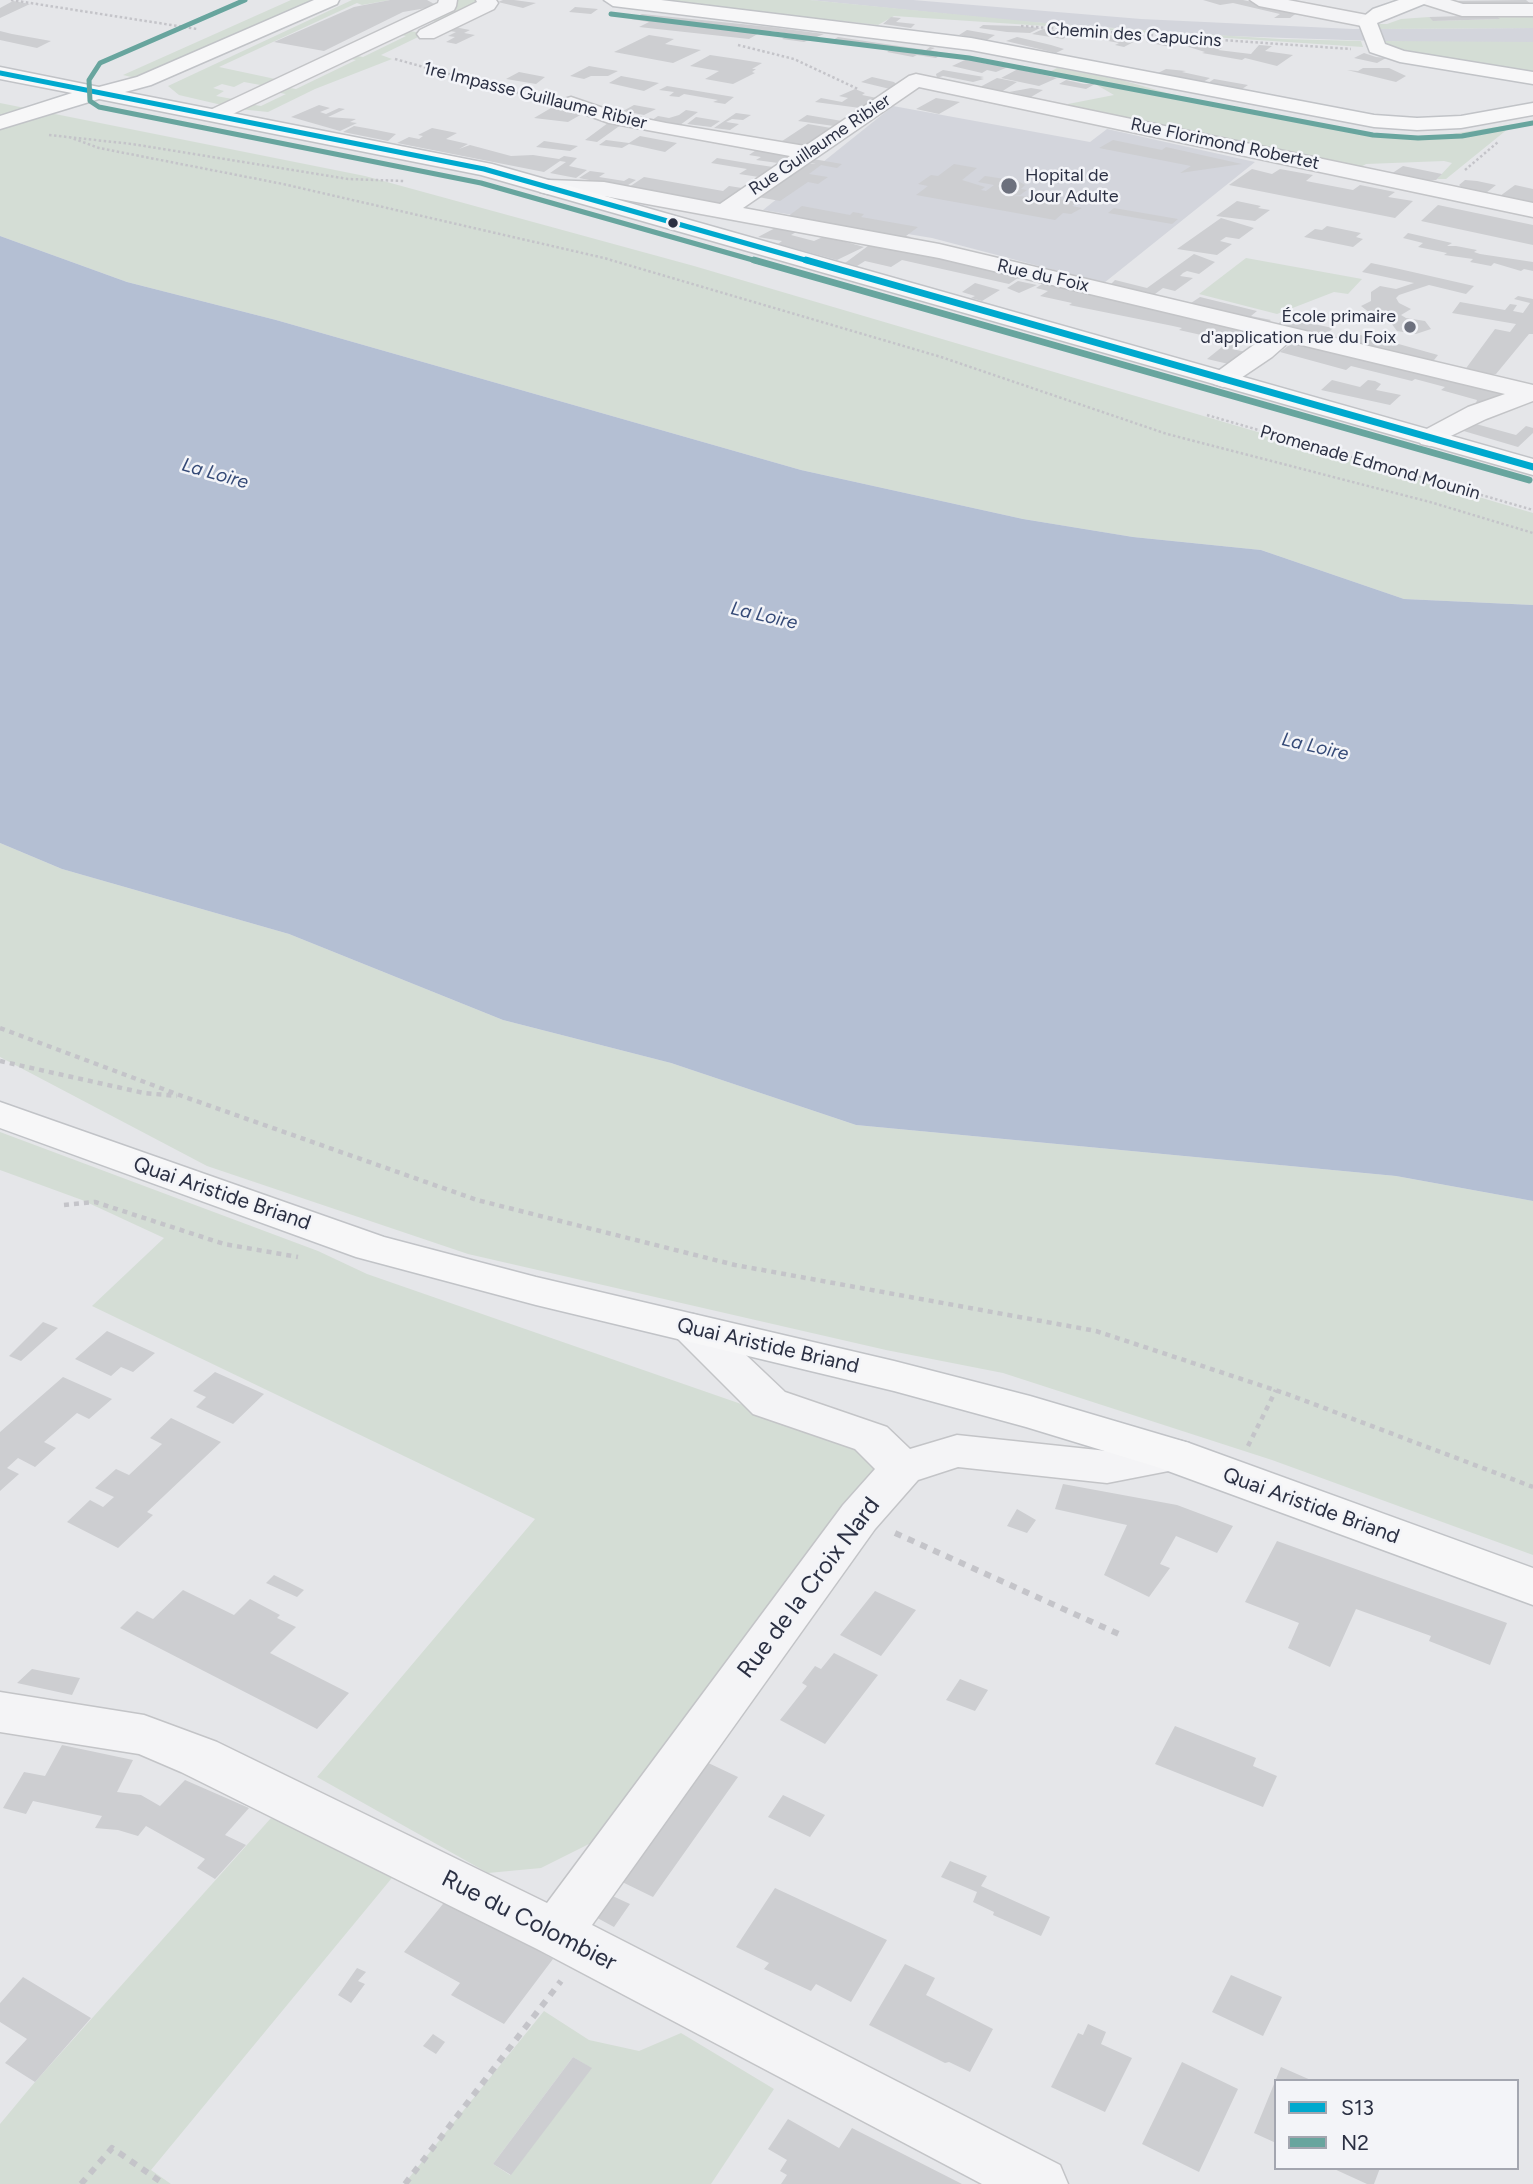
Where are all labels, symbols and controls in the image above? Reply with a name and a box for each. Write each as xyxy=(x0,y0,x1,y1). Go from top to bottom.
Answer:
street label: Chemin des Capucins xyxy=(1046,18,1222,52)
street label: 1re Impasse Guillaume Ribier xyxy=(421,58,649,134)
street label: Rue Guillaume Ribier xyxy=(745,90,895,200)
street label: Rue Florimond Robertet xyxy=(1129,113,1321,175)
place label: Hopital de Jour Adulte xyxy=(1025,165,1118,208)
marker: Hopital de Jour Adulte xyxy=(999,176,1019,196)
unlabelled marker xyxy=(666,216,680,230)
street label: Rue du Foix xyxy=(995,255,1091,297)
place label: École primaire d'application rue du Foix xyxy=(1200,306,1396,348)
marker: École primaire d'application rue du Foix xyxy=(1402,319,1418,335)
street label: Promenade Edmond Mounin xyxy=(1257,421,1483,505)
water label: La Loire xyxy=(179,454,251,494)
water label: La Loire xyxy=(728,597,800,635)
water label: La Loire xyxy=(1279,728,1351,766)
street label: Quai Aristide Briand xyxy=(130,1152,314,1236)
street label: Quai Aristide Briand xyxy=(674,1313,862,1379)
street label: Quai Aristide Briand xyxy=(1219,1462,1403,1550)
street label: Rue de la Croix Nard xyxy=(732,1492,886,1684)
street label: Rue du Colombier xyxy=(437,1864,621,1978)
legend xyxy=(1274,2079,1519,2170)
text: S13 xyxy=(1341,2095,1374,2120)
text: N2 xyxy=(1341,2130,1369,2155)

